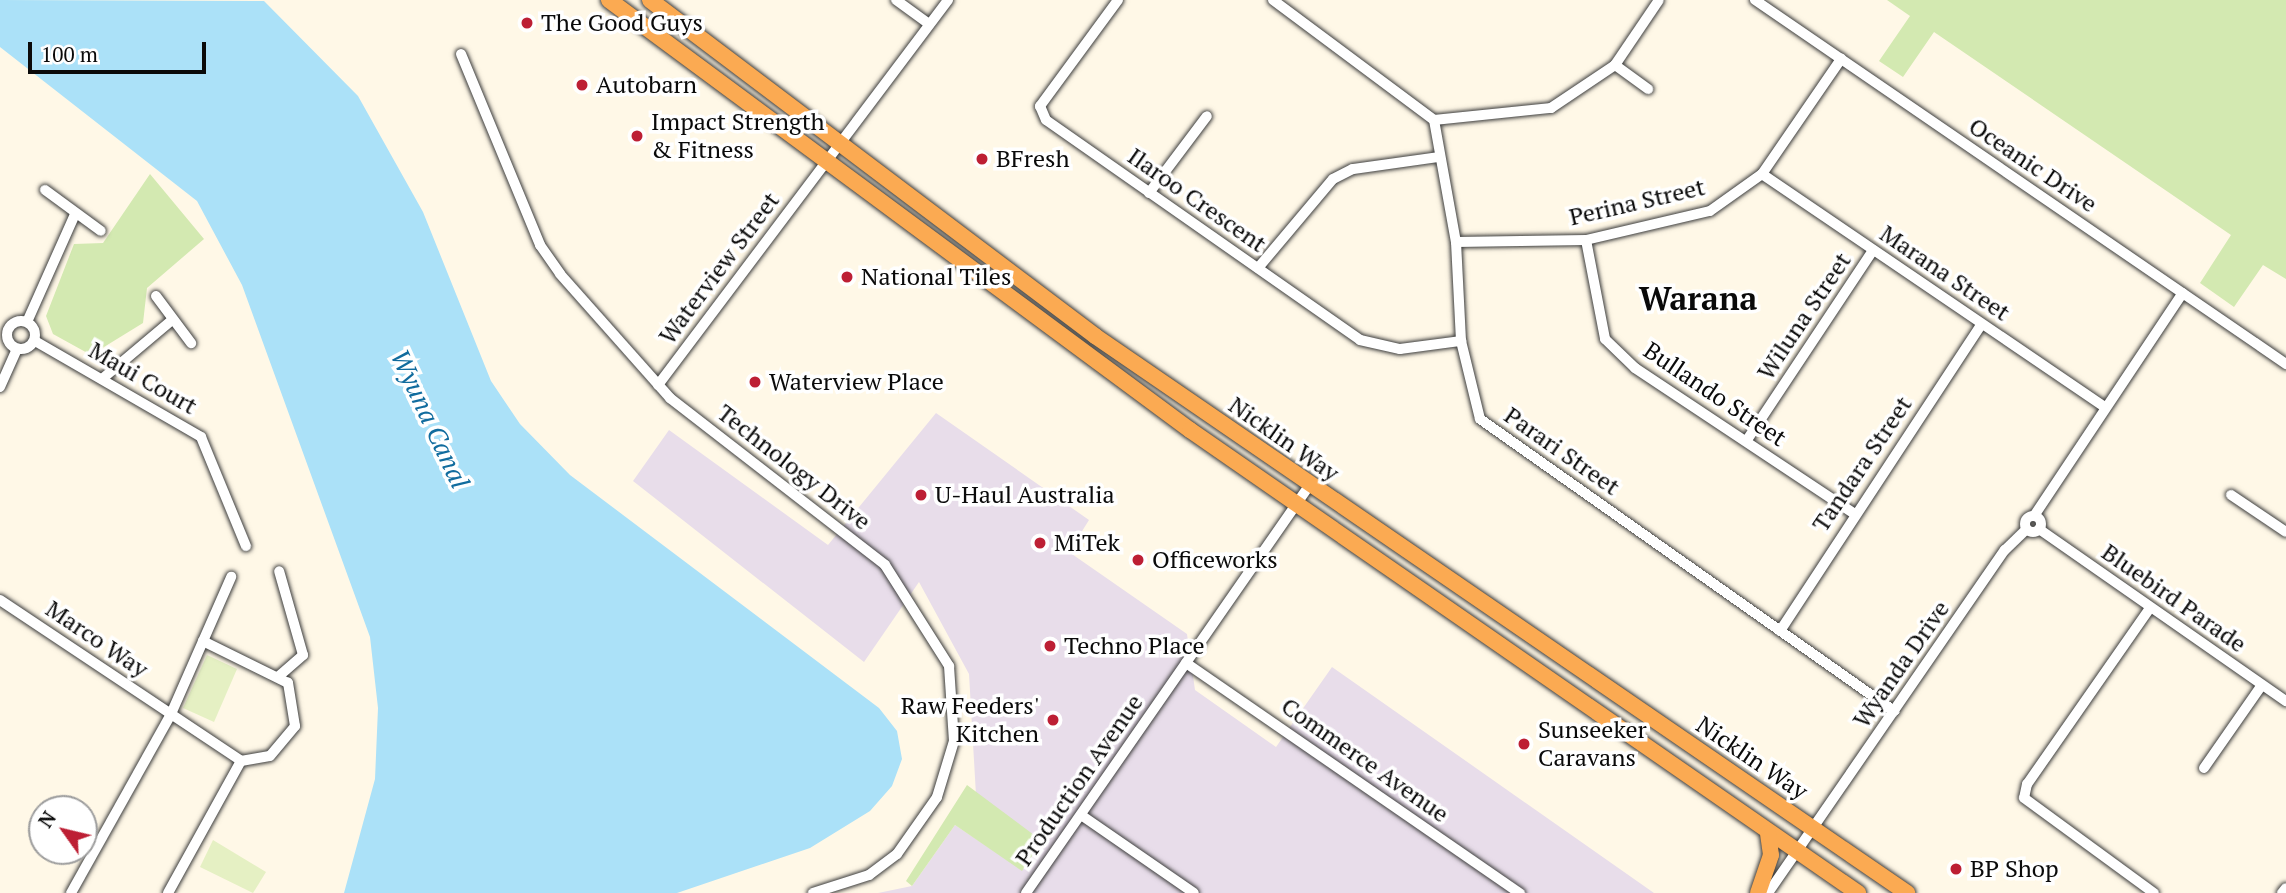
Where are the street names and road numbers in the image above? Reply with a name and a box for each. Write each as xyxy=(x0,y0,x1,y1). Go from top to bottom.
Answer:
street label: Oceanic Drive xyxy=(1963,112,2103,218)
street label: Ilaroo Crescent xyxy=(1122,142,1272,258)
street label: Perina Street xyxy=(1566,172,1708,232)
street label: Waterview Street xyxy=(653,187,785,349)
street label: Marana Street xyxy=(1875,219,2015,327)
street label: Wiluna Street xyxy=(1751,247,1857,385)
street label: Maui Court xyxy=(84,336,202,420)
street label: Bullando Street xyxy=(1638,336,1792,452)
street label: Nicklin Way xyxy=(1223,390,1345,488)
street label: Tandara Street xyxy=(1806,391,1918,537)
street label: Technology Drive xyxy=(712,398,876,536)
street label: Parari Street xyxy=(1499,401,1625,501)
street label: Bluebird Parade xyxy=(2096,538,2252,658)
street label: Marco Way xyxy=(40,594,154,684)
street label: Wyanda Drive xyxy=(1847,595,1955,733)
street label: Production Avenue xyxy=(1009,689,1149,871)
street label: Commerce Avenue xyxy=(1276,691,1454,829)
street label: Nicklin Way xyxy=(1691,710,1813,806)

